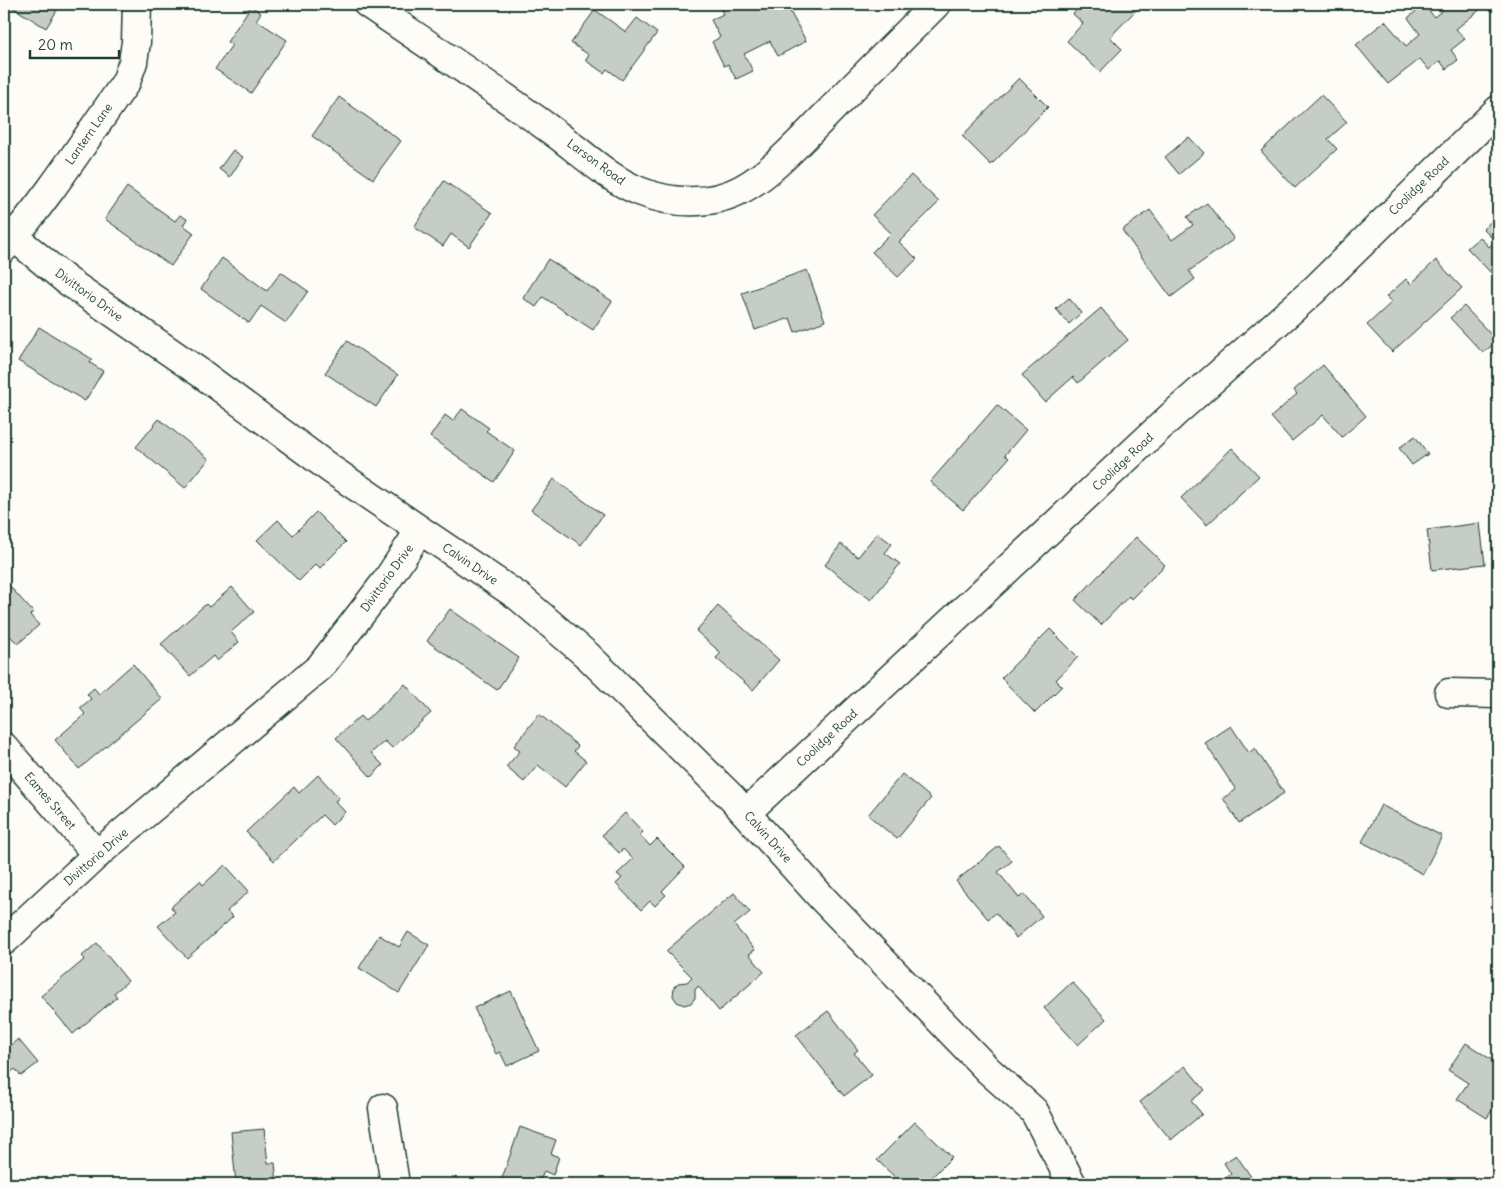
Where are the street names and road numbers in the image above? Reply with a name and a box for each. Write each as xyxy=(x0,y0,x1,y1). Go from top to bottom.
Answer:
street label: Lantern Lane xyxy=(62,100,115,167)
street label: Larson Road xyxy=(564,135,628,188)
street label: Coolidge Road xyxy=(1385,153,1452,218)
street label: Divittorio Drive xyxy=(52,265,126,324)
street label: Coolidge Road xyxy=(1089,430,1156,494)
street label: Calvin Drive xyxy=(440,539,501,588)
street label: Divittorio Drive xyxy=(357,541,416,615)
street label: Coolidge Road xyxy=(793,706,860,770)
street label: Eames Street xyxy=(21,769,79,832)
street label: Calvin Drive xyxy=(741,808,795,865)
street label: Divittorio Drive xyxy=(61,825,131,889)

